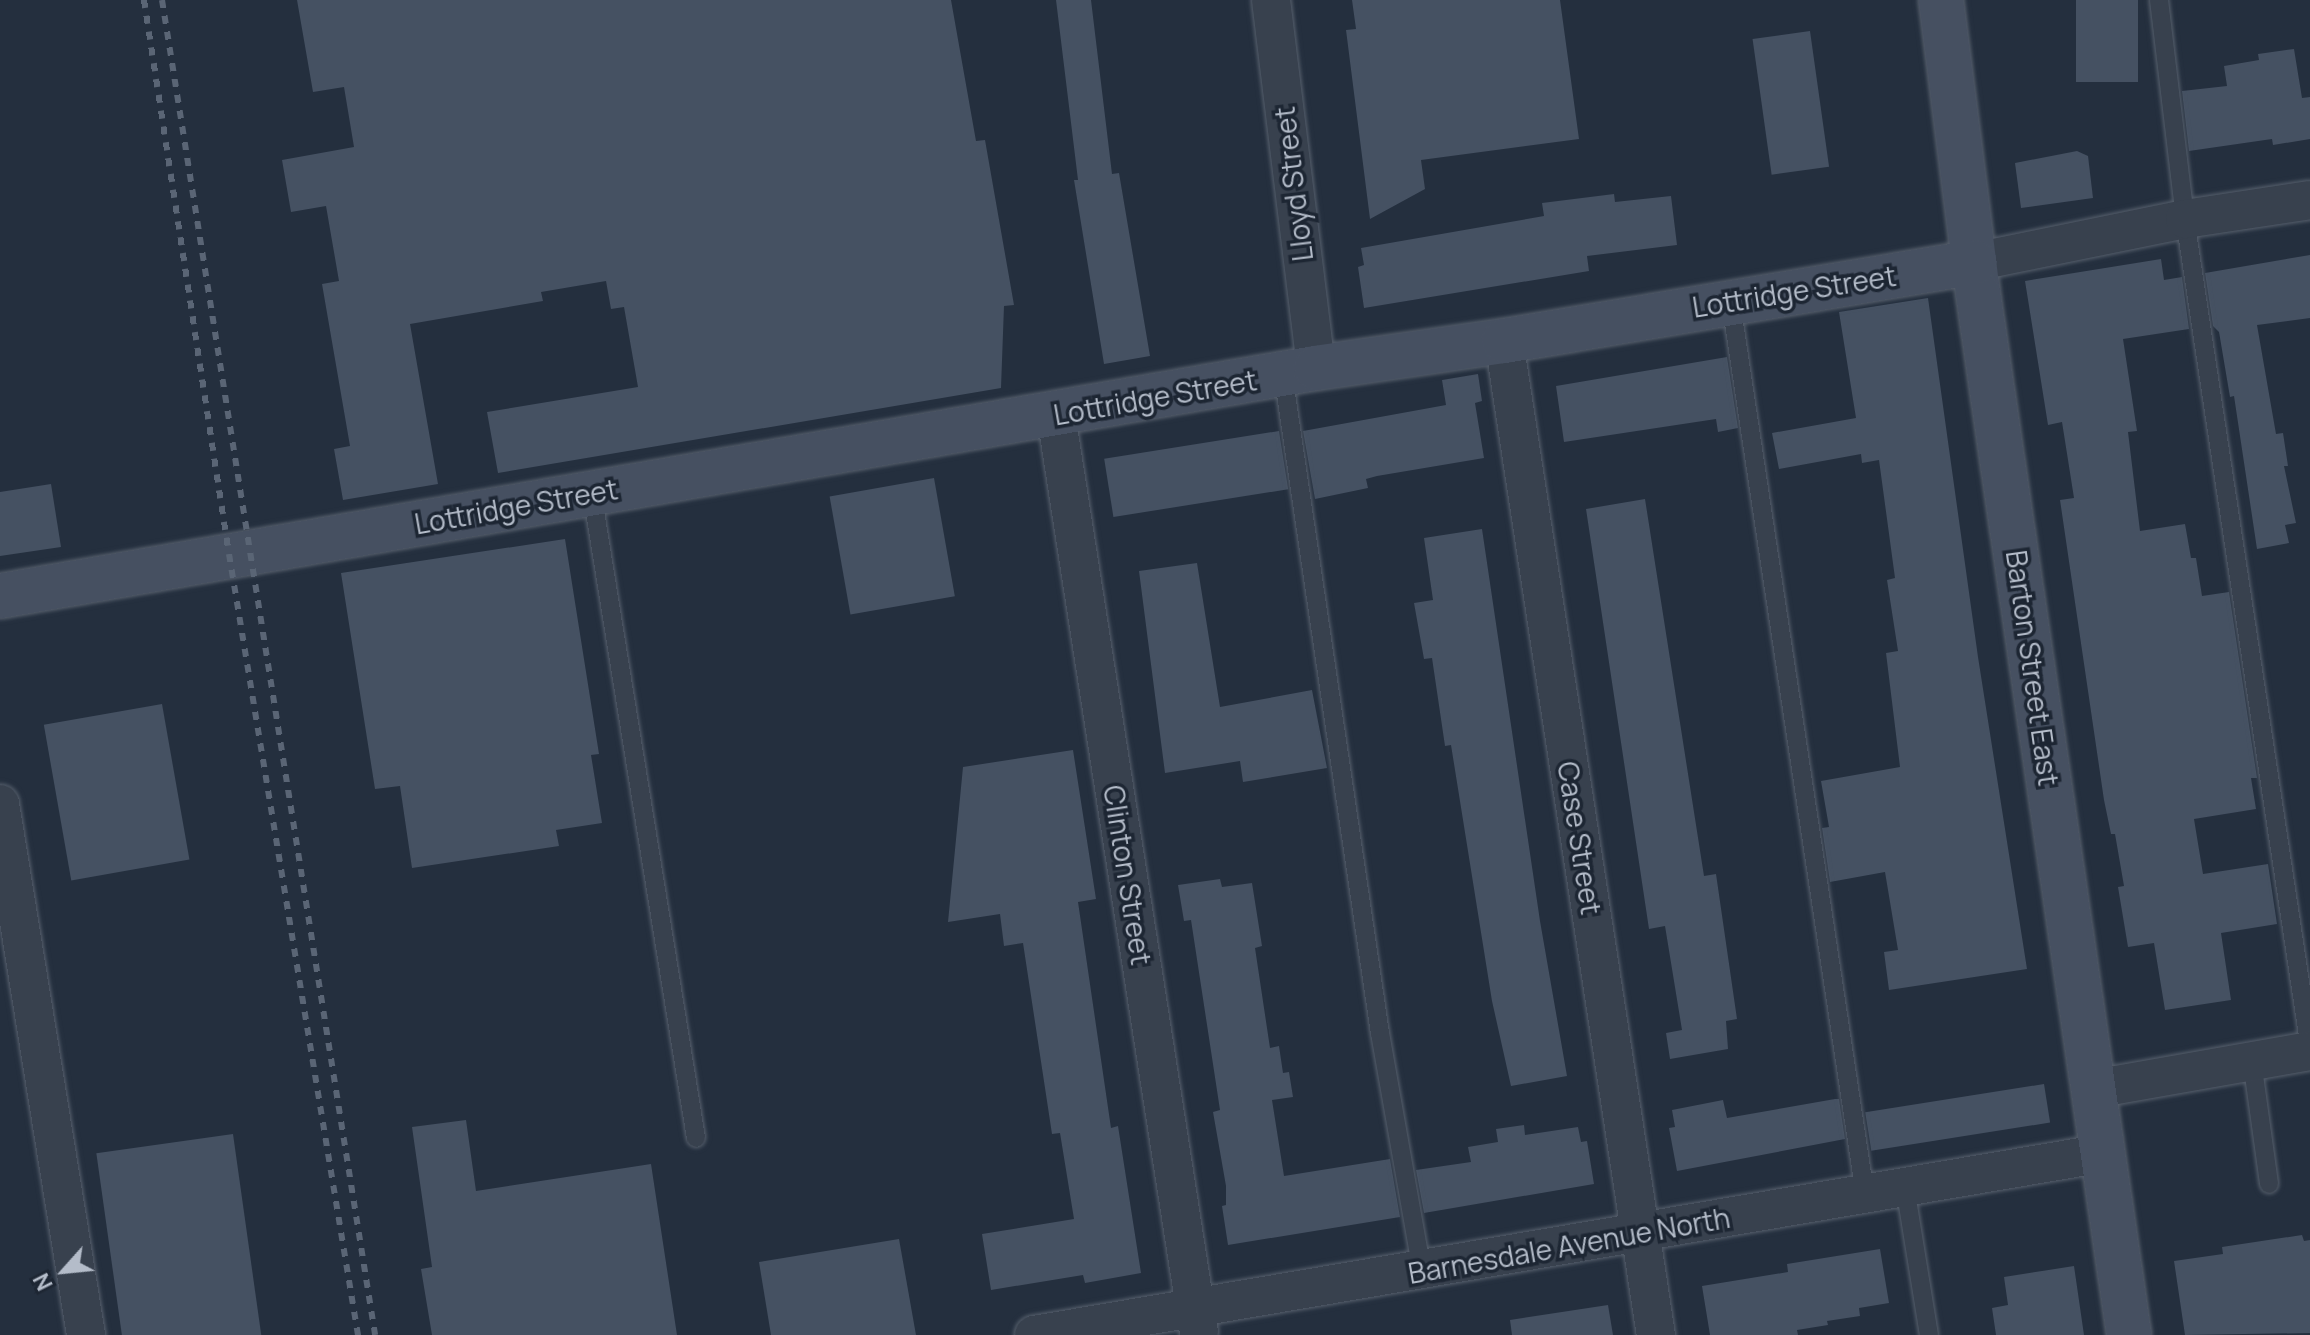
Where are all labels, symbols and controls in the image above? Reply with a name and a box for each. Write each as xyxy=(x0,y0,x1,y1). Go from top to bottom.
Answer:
street label: Lloyd Street xyxy=(1267,105,1319,263)
street label: Lottridge Street xyxy=(1690,258,1898,324)
street label: Lottridge Street xyxy=(1051,363,1259,431)
street label: Lottridge Street xyxy=(412,472,620,540)
street label: Barton Street East xyxy=(2000,548,2066,788)
street label: Case Street xyxy=(1551,759,1609,917)
street label: Clinton Street xyxy=(1097,783,1159,967)
street label: Barnesdale Avenue North xyxy=(1405,1200,1733,1290)
north arrow xyxy=(24,1231,104,1311)
text: N xyxy=(26,1268,60,1296)

